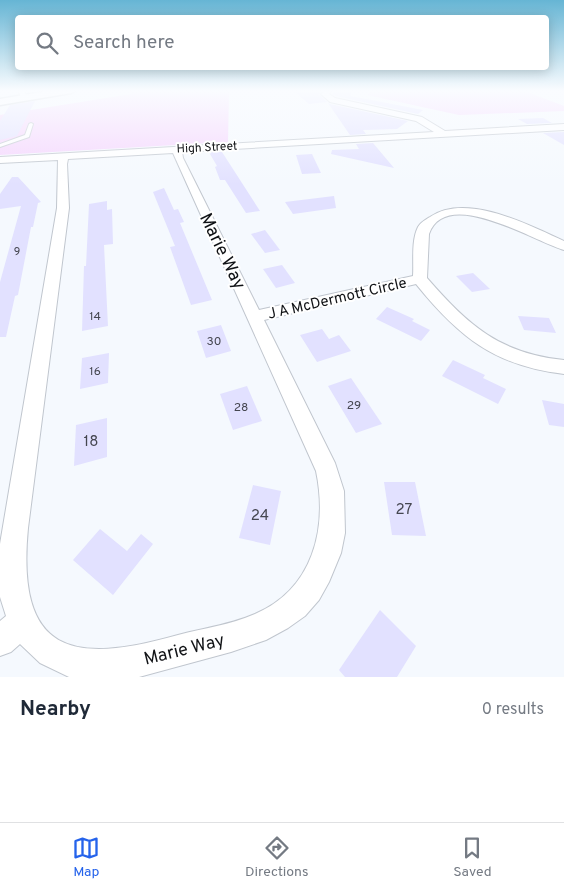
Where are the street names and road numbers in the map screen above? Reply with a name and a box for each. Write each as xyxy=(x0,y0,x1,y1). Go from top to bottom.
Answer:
street label: High Street xyxy=(176,138,238,158)
street label: Marie Way xyxy=(193,210,250,294)
street label: J A McDermott Circle xyxy=(266,274,409,325)
street label: Marie Way xyxy=(142,629,227,672)

